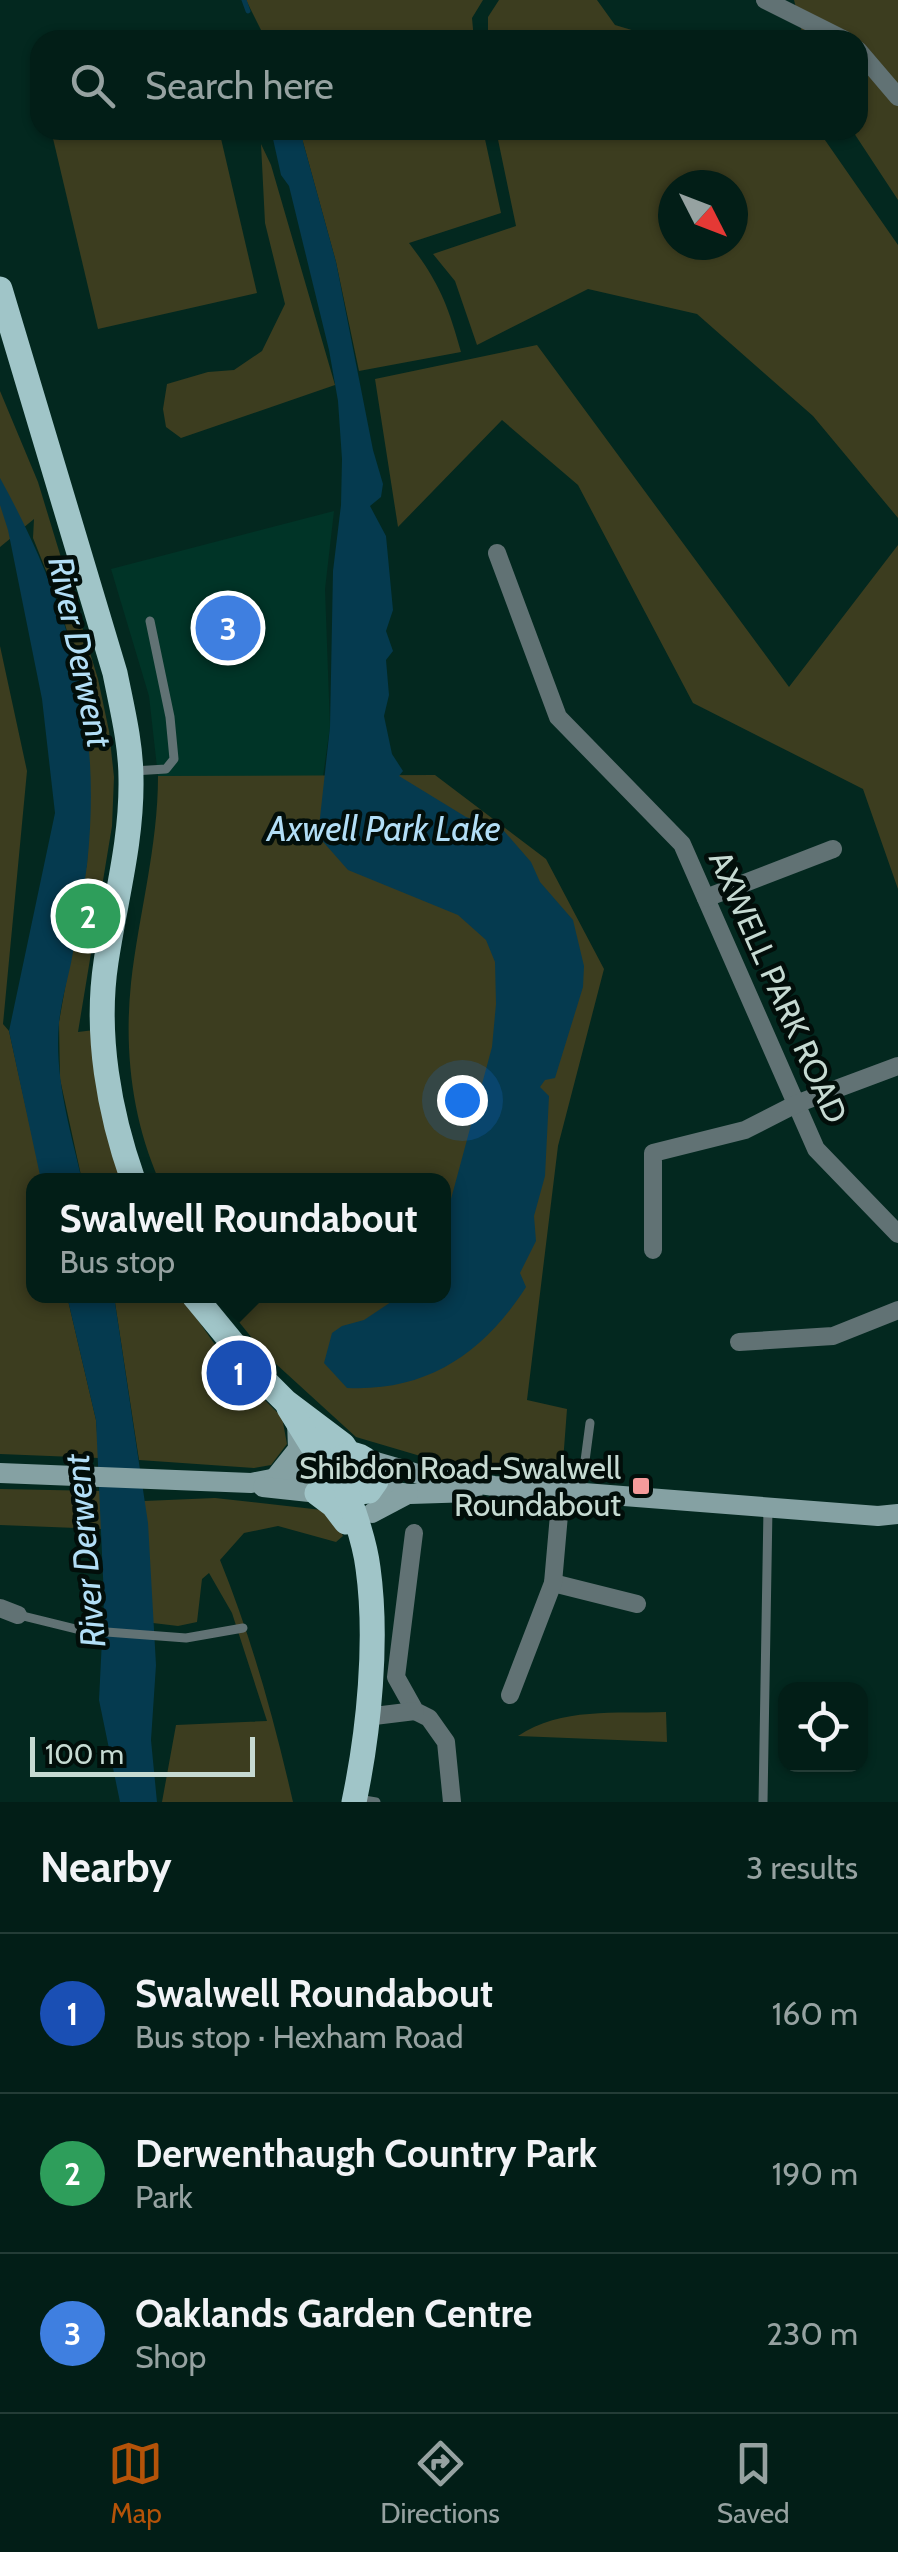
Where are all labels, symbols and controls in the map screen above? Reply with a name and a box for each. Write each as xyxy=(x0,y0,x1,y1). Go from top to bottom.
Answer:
search box xyxy=(30,30,868,140)
icon: search xyxy=(65,58,120,113)
text: Search here xyxy=(145,62,334,109)
north arrow xyxy=(658,170,748,260)
water label: River Derwent xyxy=(39,553,122,753)
pin: 3 xyxy=(196,590,260,666)
water label: Axwell Park Lake xyxy=(265,807,501,850)
street label: AXWELL PARK ROAD xyxy=(701,845,856,1129)
pin: 2 xyxy=(56,878,120,954)
your location xyxy=(437,1075,488,1126)
popup xyxy=(26,1173,451,1303)
text: Swalwell Roundabout xyxy=(59,1195,418,1242)
text: Bus stop xyxy=(59,1242,175,1281)
pin: 1 xyxy=(206,1336,272,1410)
place label: Shibdon Road-Swalwell Roundabout xyxy=(299,1448,621,1524)
water label: River Derwent xyxy=(55,1451,114,1650)
marker: Shibdon Road-Swalwell Roundabout xyxy=(630,1475,652,1497)
map controls xyxy=(778,1682,868,1772)
button: locate xyxy=(778,1682,868,1772)
scale bar xyxy=(30,1732,255,1776)
text: 100 m xyxy=(45,1737,124,1771)
text: Nearby xyxy=(40,1841,172,1893)
text: 3 results xyxy=(746,1848,858,1887)
text: Swalwell Roundabout xyxy=(135,1970,493,2017)
text: 1 xyxy=(67,1994,78,2033)
text: 160 m xyxy=(772,1994,858,2033)
text: Bus stop · Hexham Road xyxy=(135,2017,463,2056)
text: Derwenthaugh Country Park xyxy=(135,2130,597,2177)
text: 2 xyxy=(64,2154,81,2193)
text: 190 m xyxy=(772,2154,858,2193)
text: Park xyxy=(135,2177,193,2216)
text: Oaklands Garden Centre xyxy=(135,2290,532,2337)
text: 3 xyxy=(64,2314,81,2353)
text: 230 m xyxy=(766,2314,858,2353)
text: Shop xyxy=(135,2337,206,2376)
tab: Map xyxy=(108,2436,163,2530)
tab: Directions xyxy=(380,2436,500,2530)
tab: Saved xyxy=(717,2436,790,2530)

